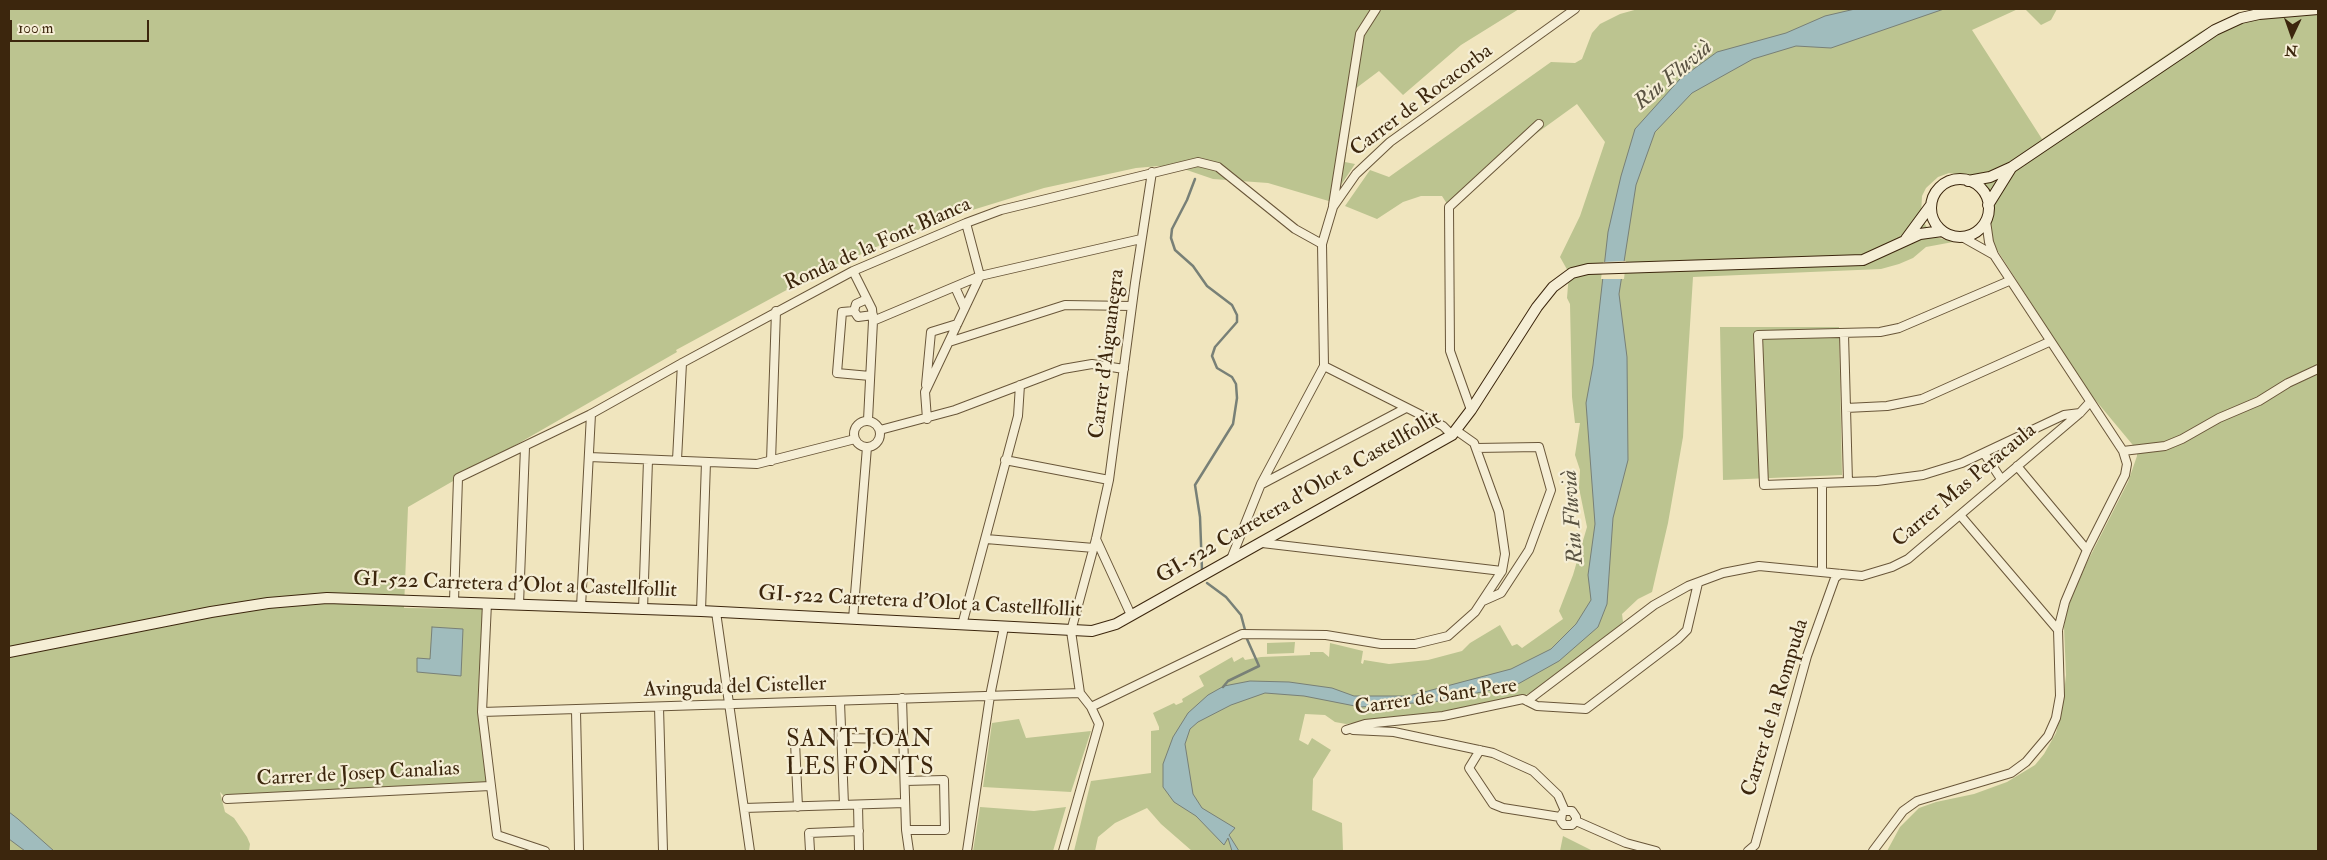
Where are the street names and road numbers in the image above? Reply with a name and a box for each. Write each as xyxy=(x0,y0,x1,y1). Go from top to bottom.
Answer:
street label: Carrer de Rocacorba xyxy=(1346,39,1498,163)
street label: Ronda de la Font Blanca xyxy=(781,193,975,297)
street label: Carrer d'Aiguanegra xyxy=(1085,268,1131,440)
street label: GI-522 Carretera d'Olot a Castellfollit xyxy=(1152,406,1446,590)
street label: Carrer Mas Peracaula xyxy=(1888,419,2042,553)
street label: GI-522 Carretera d'Olot a Castellfollit xyxy=(353,568,677,604)
street label: GI-522 Carretera d'Olot a Castellfollit xyxy=(758,582,1082,624)
street label: Carrer de la Rompuda xyxy=(1737,616,1815,800)
street label: Avinguda del Cisteller xyxy=(643,672,827,704)
street label: Carrer de Sant Pere xyxy=(1353,674,1519,722)
street label: Carrer de Josep Canalias xyxy=(256,757,460,793)

